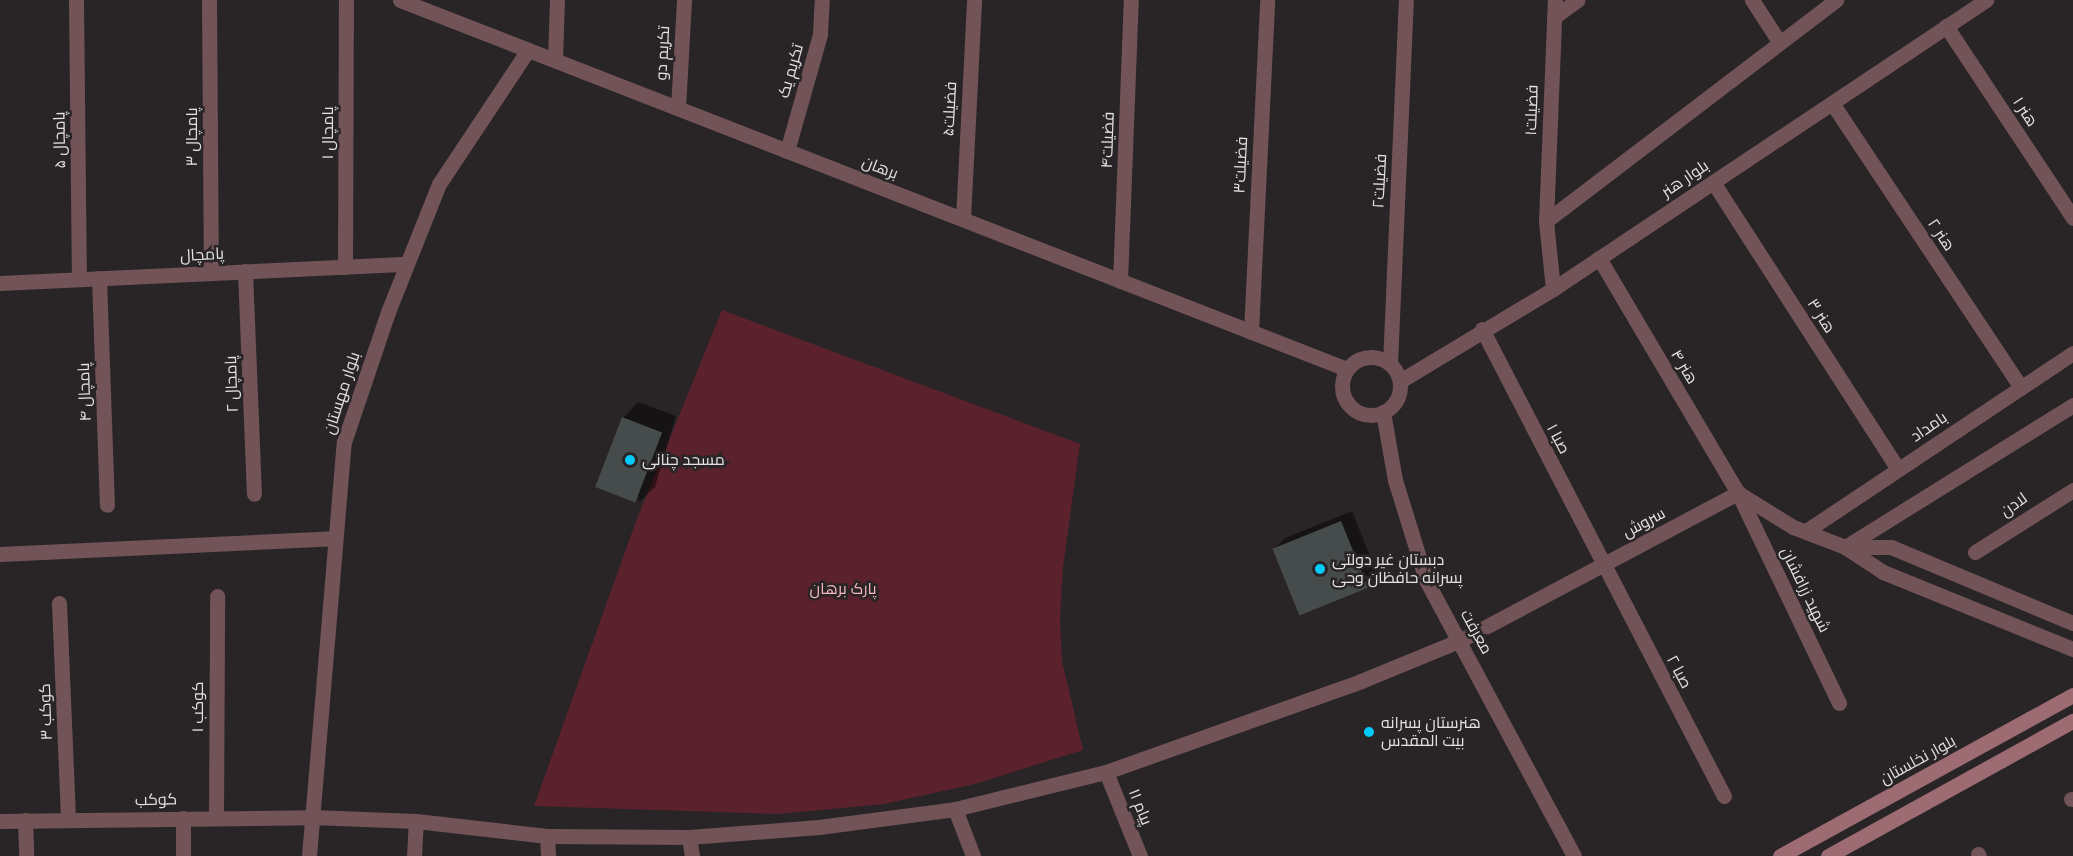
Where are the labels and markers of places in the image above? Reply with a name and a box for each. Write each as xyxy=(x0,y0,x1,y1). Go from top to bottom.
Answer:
place label: مسجد چنانی xyxy=(642,450,725,470)
marker: مسجد چنانی xyxy=(623,453,637,467)
place label: دبستان غیر دولتی پسرانه حافظان وحی xyxy=(1332,550,1463,588)
marker: دبستان غیر دولتی پسرانه حافظان وحی xyxy=(1313,562,1327,576)
place label: هنرستان پسرانه بیت المقدس xyxy=(1381,713,1481,751)
marker: هنرستان پسرانه بیت المقدس xyxy=(1362,725,1376,739)

